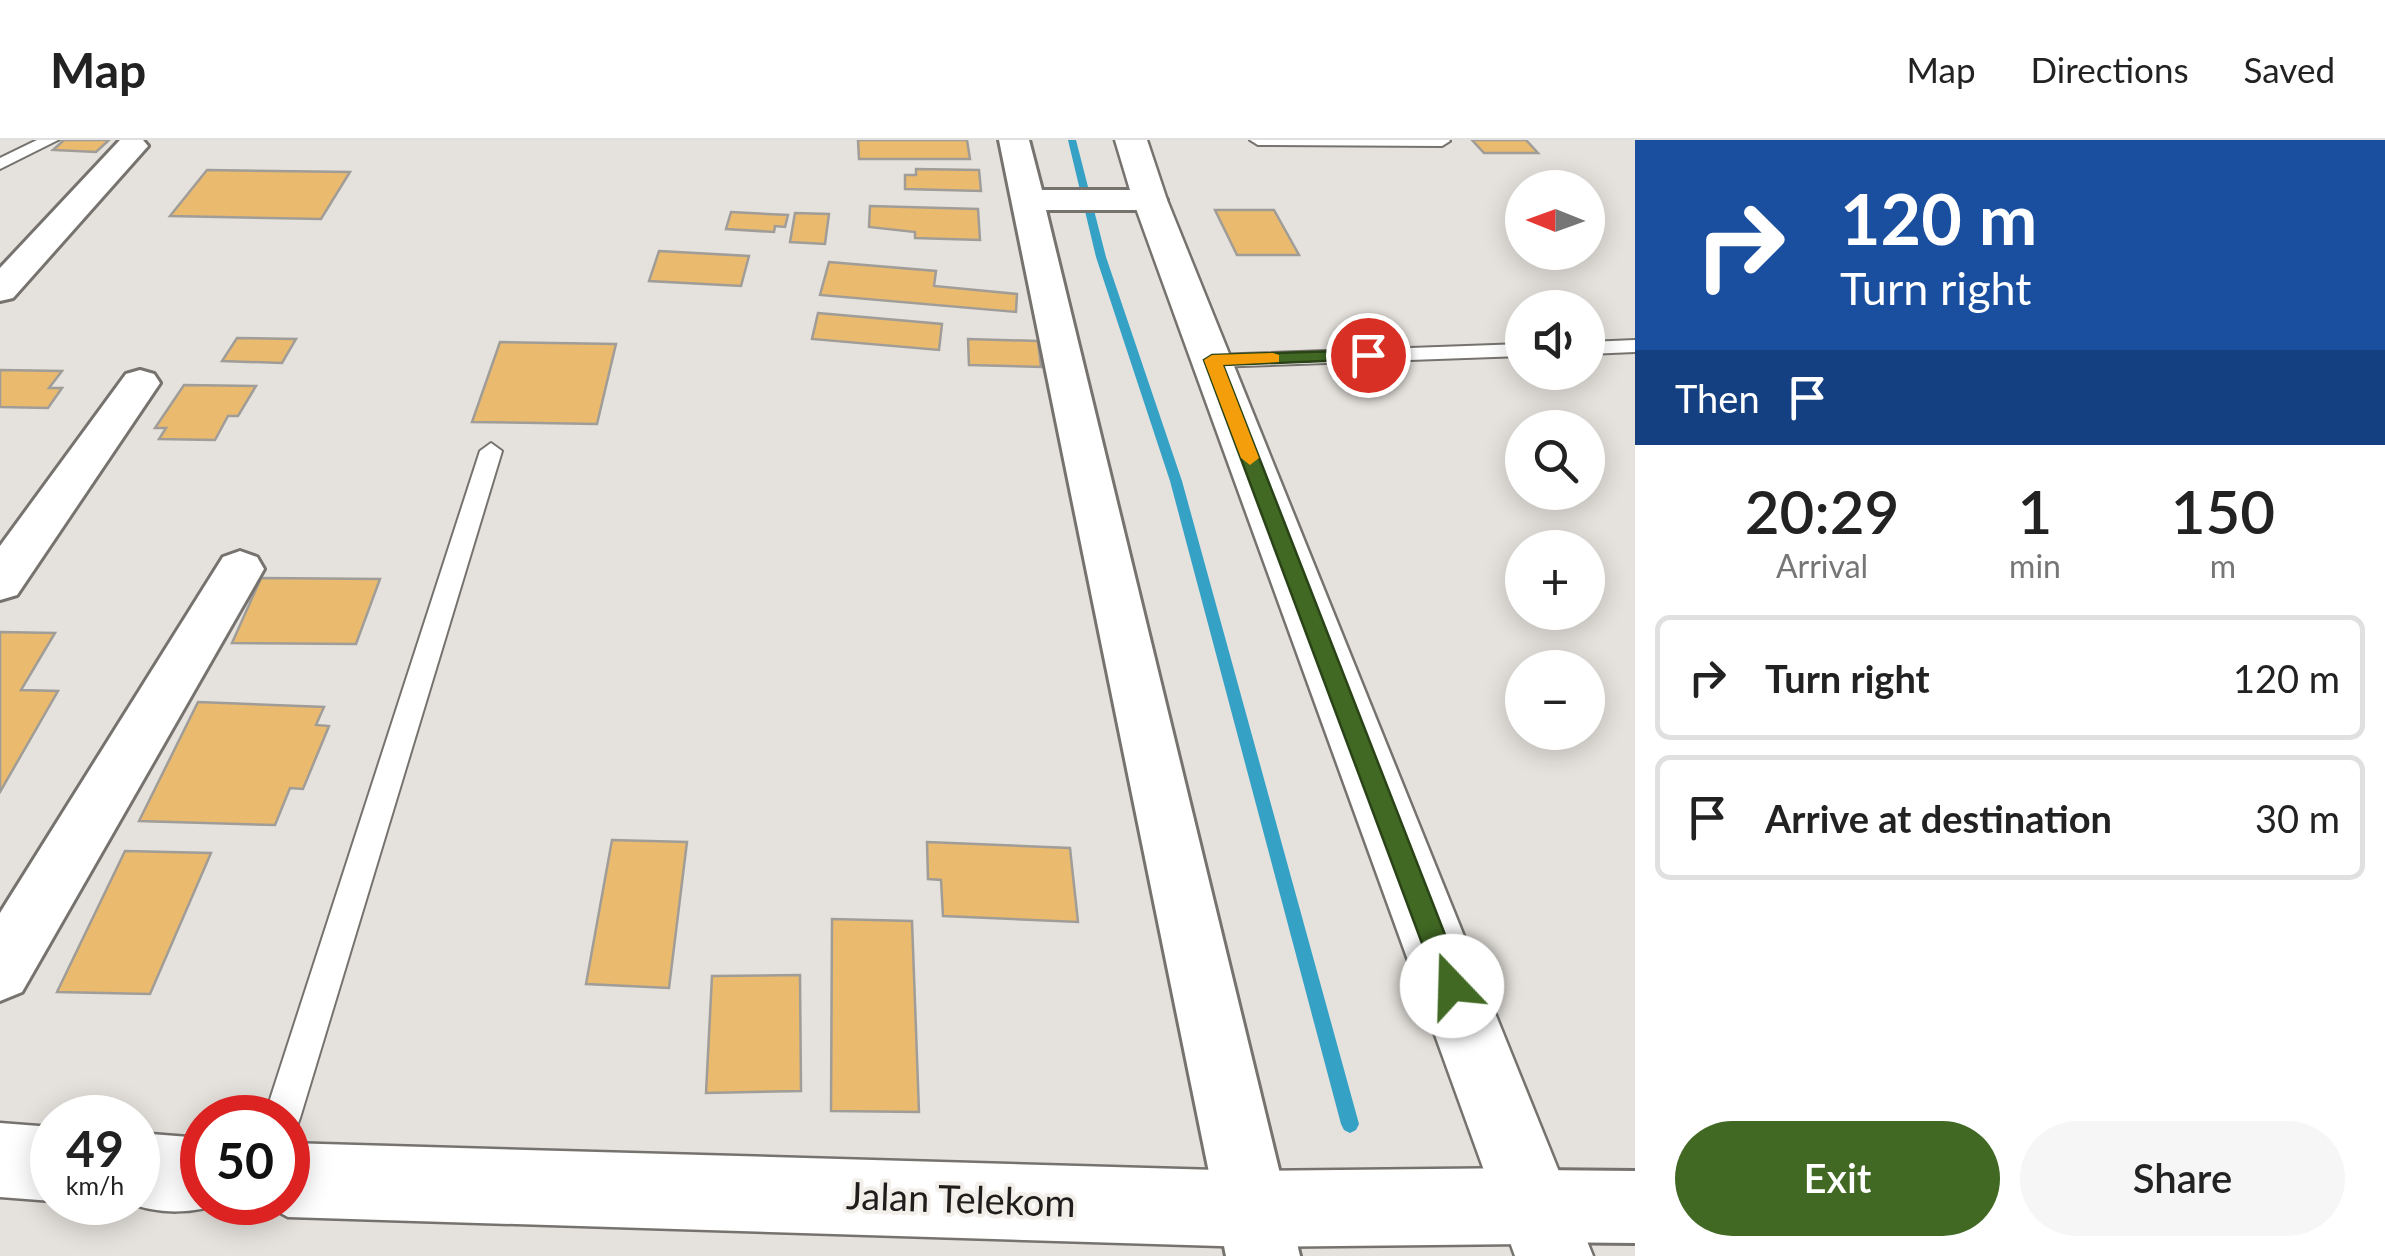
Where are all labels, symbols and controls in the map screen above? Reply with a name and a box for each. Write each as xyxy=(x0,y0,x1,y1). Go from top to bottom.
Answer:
text: Map xyxy=(50,41,146,98)
text: Map xyxy=(1907,48,1976,90)
text: Directions xyxy=(2031,48,2189,90)
text: Saved xyxy=(2244,48,2335,90)
north arrow xyxy=(1505,170,1605,270)
map controls xyxy=(1505,170,1605,750)
text: 120 m xyxy=(1840,176,2037,260)
icon: right xyxy=(1675,180,1805,310)
text: Turn right xyxy=(1840,261,2031,315)
button: sound xyxy=(1505,290,1605,390)
pin xyxy=(1326,313,1411,398)
icon: arrive xyxy=(1341,328,1396,383)
icon: arrive xyxy=(1780,370,1835,425)
text: Then xyxy=(1675,375,1760,421)
button: search xyxy=(1505,410,1605,510)
text: 20:29 xyxy=(1745,475,1899,547)
text: 1 xyxy=(2018,475,2052,547)
text: 150 xyxy=(2171,475,2275,547)
button: + xyxy=(1505,530,1605,630)
text: Arrival xyxy=(1776,546,1868,585)
text: min xyxy=(2009,546,2061,585)
text: m xyxy=(2210,546,2236,585)
button: − xyxy=(1505,650,1605,750)
icon: right xyxy=(1680,650,1735,705)
text: Turn right xyxy=(1765,655,1930,701)
text: 120 m xyxy=(2233,655,2340,701)
icon: arrive xyxy=(1680,790,1735,845)
text: Arrive at destination xyxy=(1765,795,2112,841)
text: 30 m xyxy=(2255,795,2340,841)
position arrow xyxy=(1400,934,1504,1038)
speed limit sign: 50 xyxy=(180,1095,310,1225)
text: 49 xyxy=(66,1118,124,1178)
button: Exit xyxy=(1675,1121,2000,1236)
button: Share xyxy=(2020,1121,2345,1236)
text: km/h xyxy=(66,1170,124,1200)
street label: Jalan Telekom xyxy=(845,1171,1077,1225)

